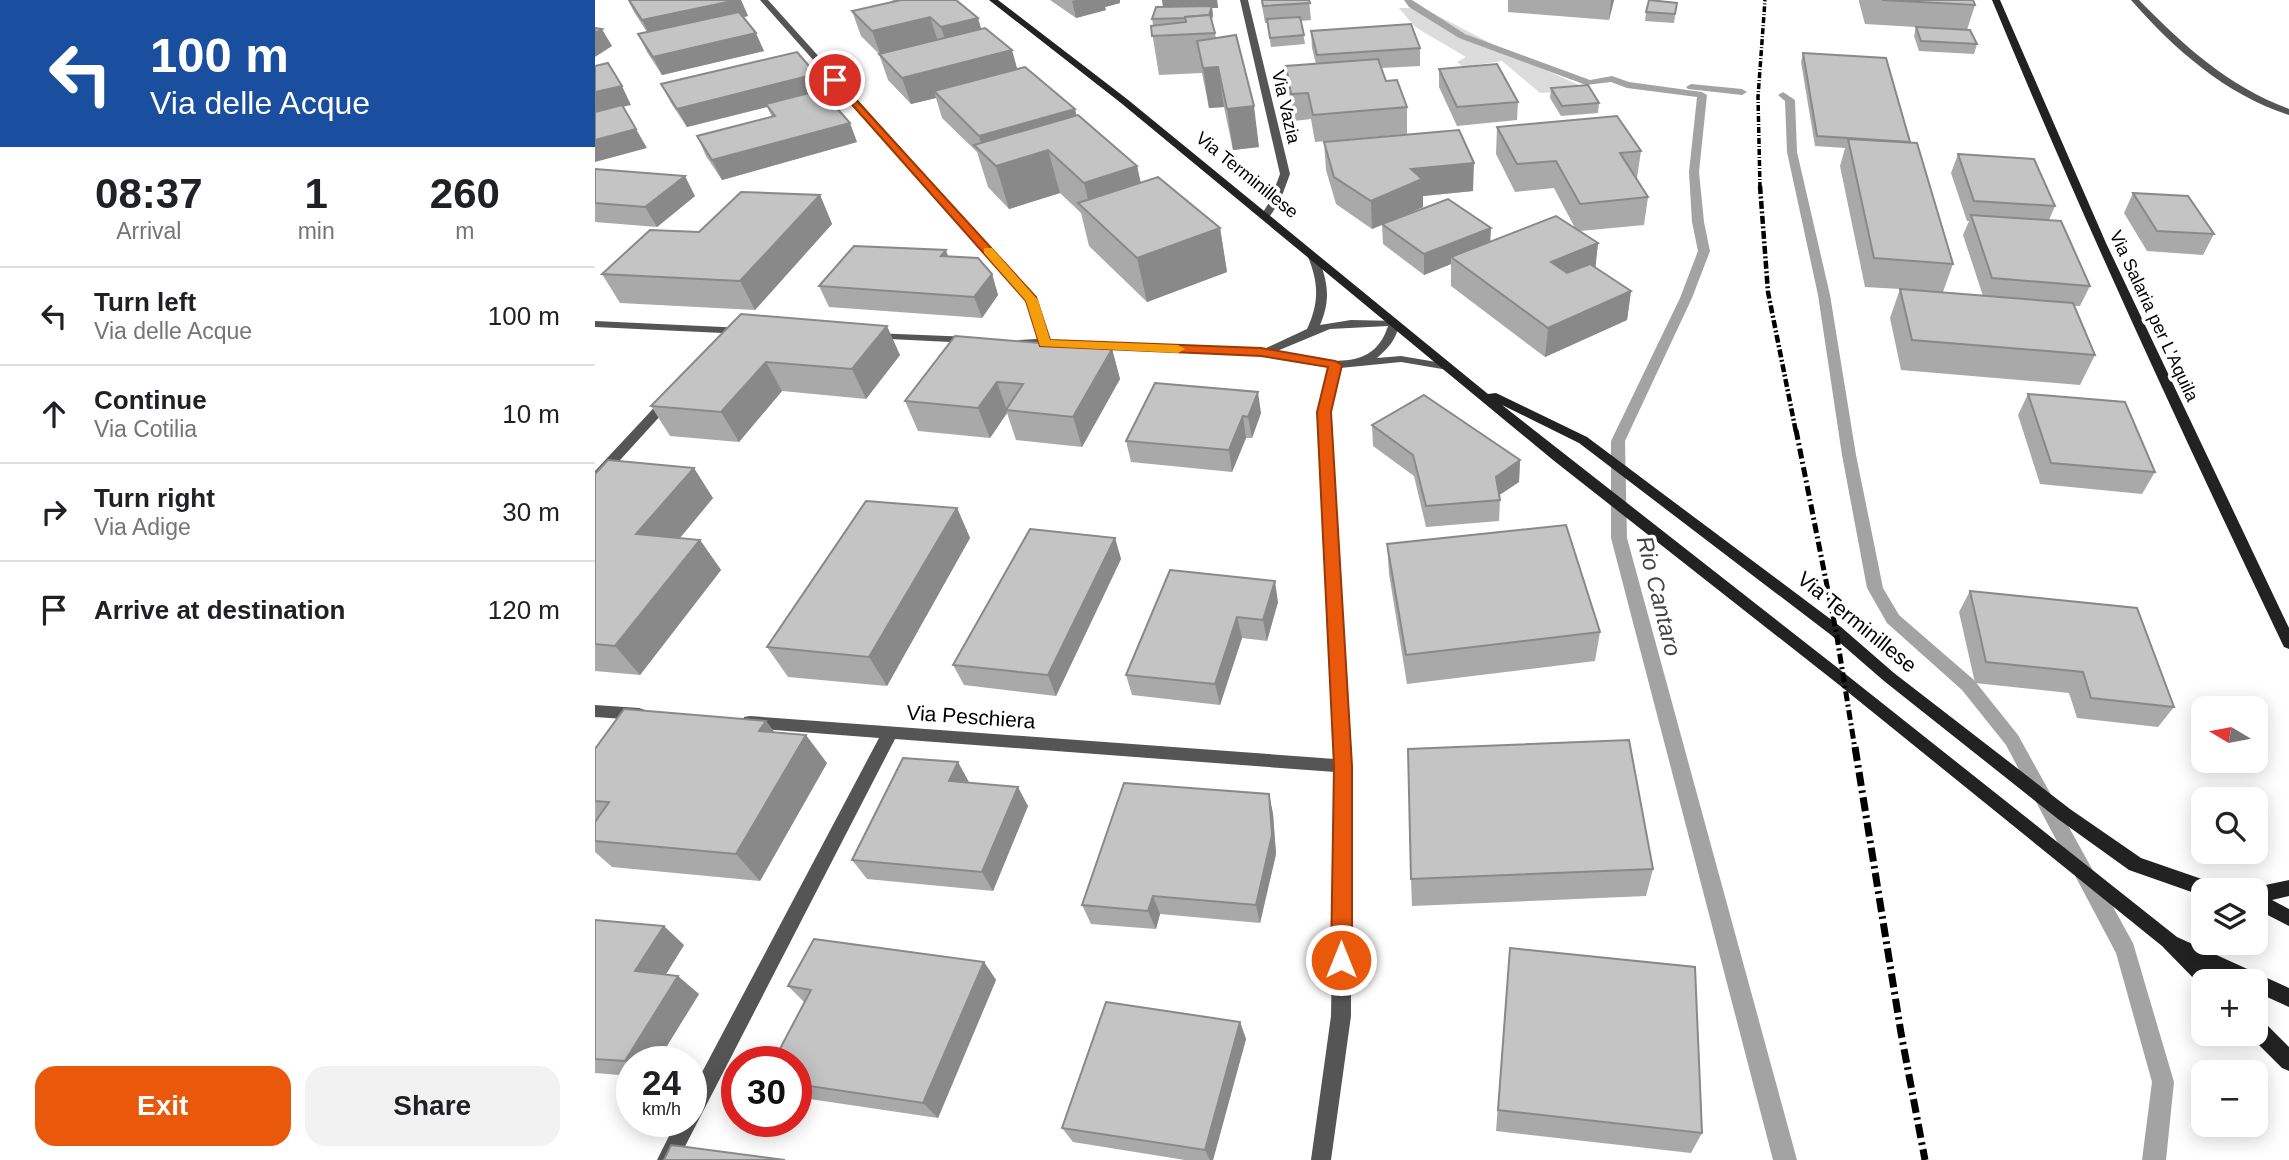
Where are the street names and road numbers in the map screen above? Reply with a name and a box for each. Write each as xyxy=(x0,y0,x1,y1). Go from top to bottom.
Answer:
street label: Via Vazia xyxy=(1268,69,1304,146)
street label: Via Terminillese xyxy=(1192,128,1302,222)
street label: Via Salaria per L'Aquila xyxy=(2106,227,2203,406)
street label: Via Terminillese xyxy=(1793,567,1921,677)
street label: Via Peschiera xyxy=(906,701,1037,733)

